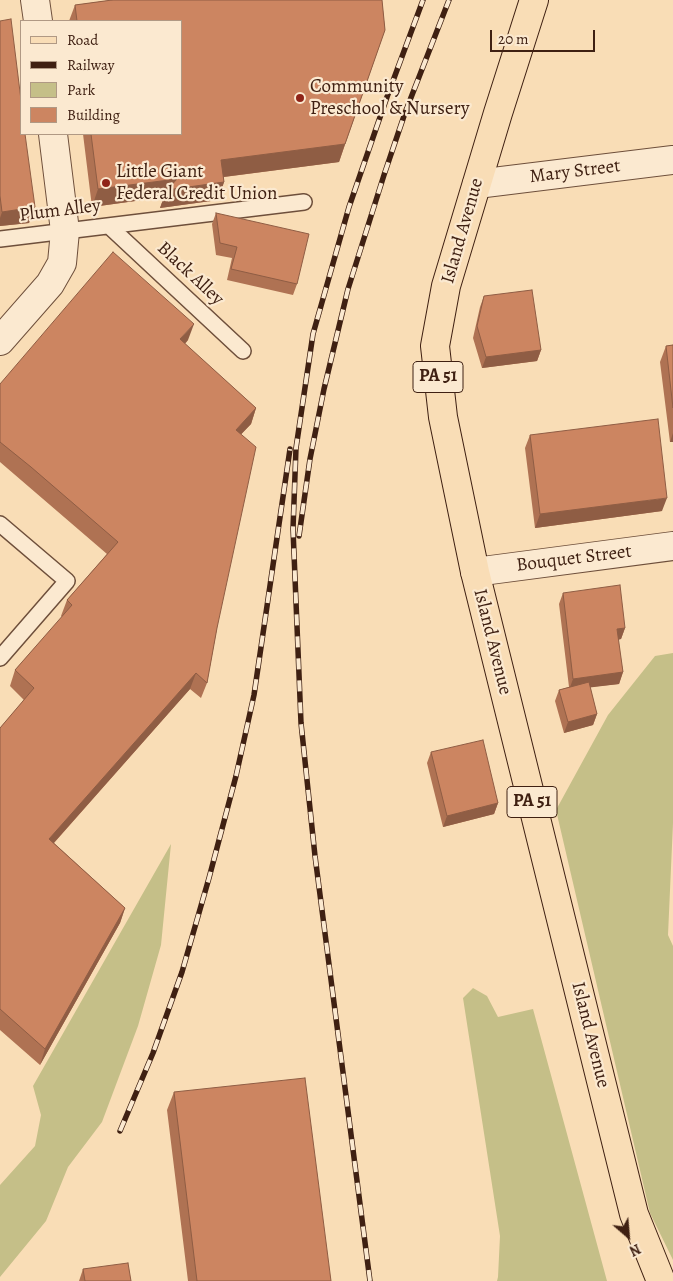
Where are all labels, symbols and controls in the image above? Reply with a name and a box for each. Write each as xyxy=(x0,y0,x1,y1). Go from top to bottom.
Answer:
legend xyxy=(20,20,182,135)
scale bar xyxy=(493,20,598,52)
text: 20 m xyxy=(498,29,529,49)
text: Road xyxy=(67,30,98,50)
text: Railway xyxy=(67,55,114,75)
place label: Community Preschool & Nursery xyxy=(310,76,470,120)
text: Park xyxy=(67,80,95,100)
marker: Community Preschool & Nursery xyxy=(294,92,306,104)
text: Building xyxy=(67,105,120,125)
street label: Mary Street xyxy=(528,155,622,189)
place label: Little Giant Federal Credit Union xyxy=(116,161,277,205)
street label: Island Avenue xyxy=(437,176,489,286)
marker: Little Giant Federal Credit Union xyxy=(100,177,112,189)
street label: Plum Alley xyxy=(18,195,102,227)
street label: Black Alley xyxy=(152,237,228,311)
road number: PA 51 xyxy=(413,362,463,392)
street label: Bouquet Street xyxy=(515,541,633,577)
street label: Island Avenue xyxy=(468,587,516,697)
road number: PA 51 xyxy=(507,786,557,818)
street label: Island Avenue xyxy=(566,980,614,1090)
north arrow xyxy=(603,1211,653,1261)
text: N xyxy=(626,1239,644,1261)

